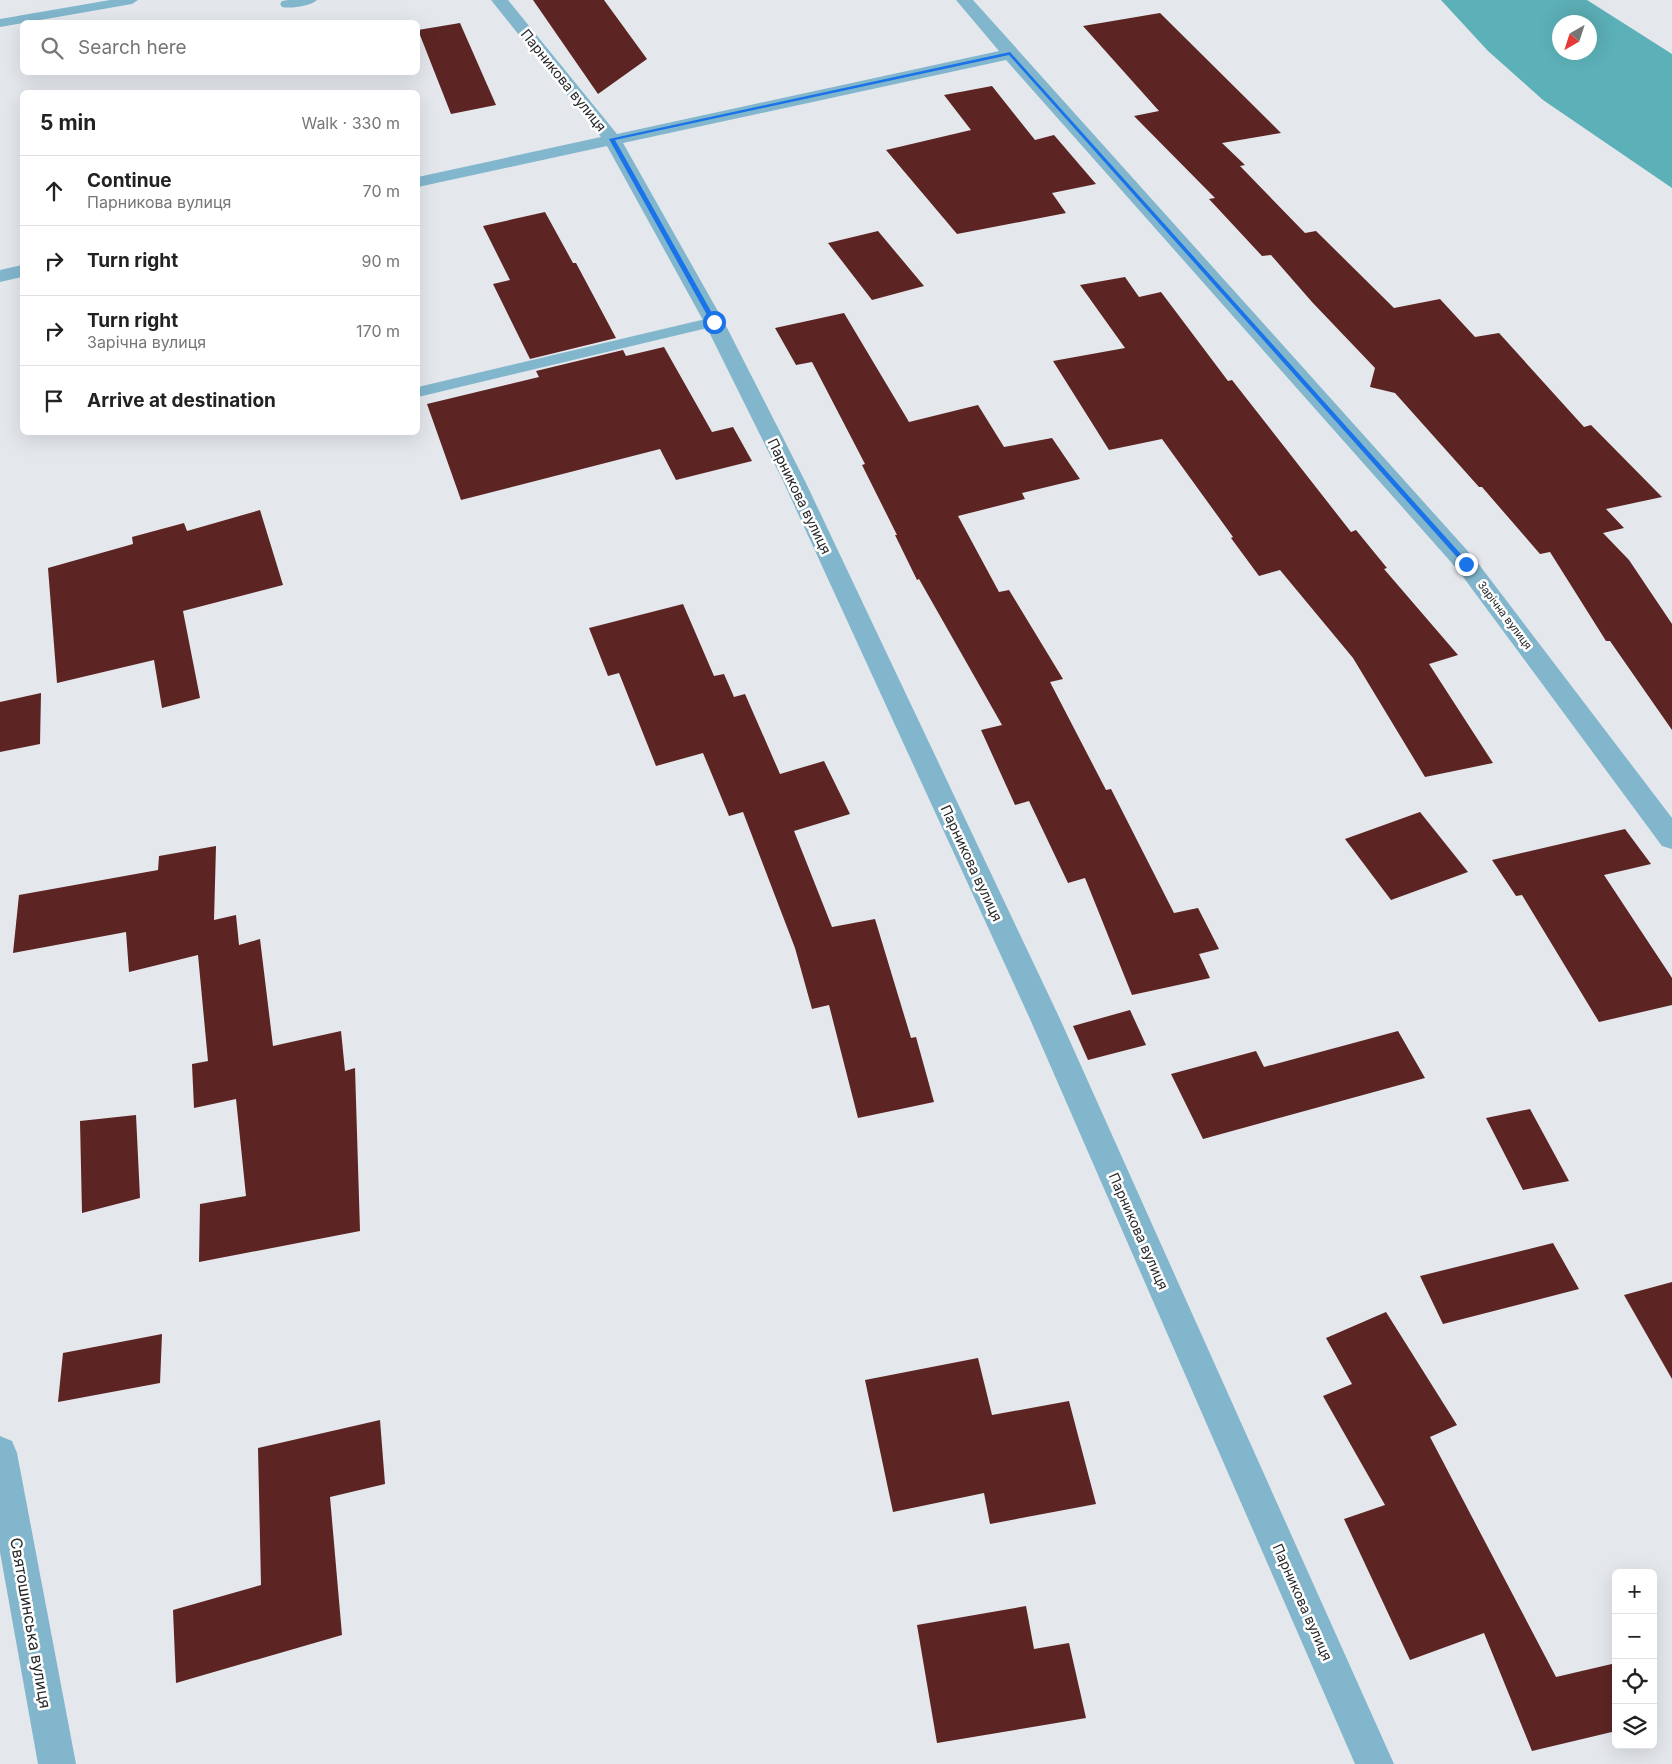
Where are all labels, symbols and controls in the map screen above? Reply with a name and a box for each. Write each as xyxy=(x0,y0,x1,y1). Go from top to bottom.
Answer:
north arrow xyxy=(1552,15,1597,60)
search box xyxy=(20,20,420,75)
street label: Парникова вулиця xyxy=(518,26,610,134)
icon: search xyxy=(38,34,66,62)
text: Search here xyxy=(78,36,187,59)
text: 5 min xyxy=(40,110,96,135)
text: Walk · 330 m xyxy=(301,113,400,133)
text: Continue xyxy=(87,169,172,192)
icon: ahead xyxy=(40,177,68,205)
text: 70 m xyxy=(363,181,400,201)
text: Парникова вулиця xyxy=(87,192,231,212)
icon: right xyxy=(40,247,68,275)
text: Turn right xyxy=(87,249,178,272)
text: 90 m xyxy=(361,251,400,271)
text: Turn right xyxy=(87,309,178,332)
route start xyxy=(703,311,726,334)
icon: right xyxy=(40,317,68,345)
text: 170 m xyxy=(356,321,400,341)
text: Зарічна вулиця xyxy=(87,332,206,352)
icon: arrive xyxy=(40,387,68,415)
text: Arrive at destination xyxy=(87,389,276,412)
street label: Парникова вулиця xyxy=(765,435,835,557)
route end xyxy=(1455,553,1478,576)
street label: Зарічна вулиця xyxy=(1475,578,1535,652)
street label: Парникова вулиця xyxy=(938,802,1006,924)
street label: Парникова вулиця xyxy=(1106,1170,1172,1292)
street label: Святошинська вулиця xyxy=(6,1536,56,1710)
street label: Парникова вулиця xyxy=(1270,1541,1336,1663)
map controls xyxy=(1612,1569,1657,1749)
button: + xyxy=(1612,1569,1657,1614)
button: − xyxy=(1612,1614,1657,1659)
button: locate xyxy=(1612,1659,1657,1704)
button: layers xyxy=(1612,1704,1657,1749)

